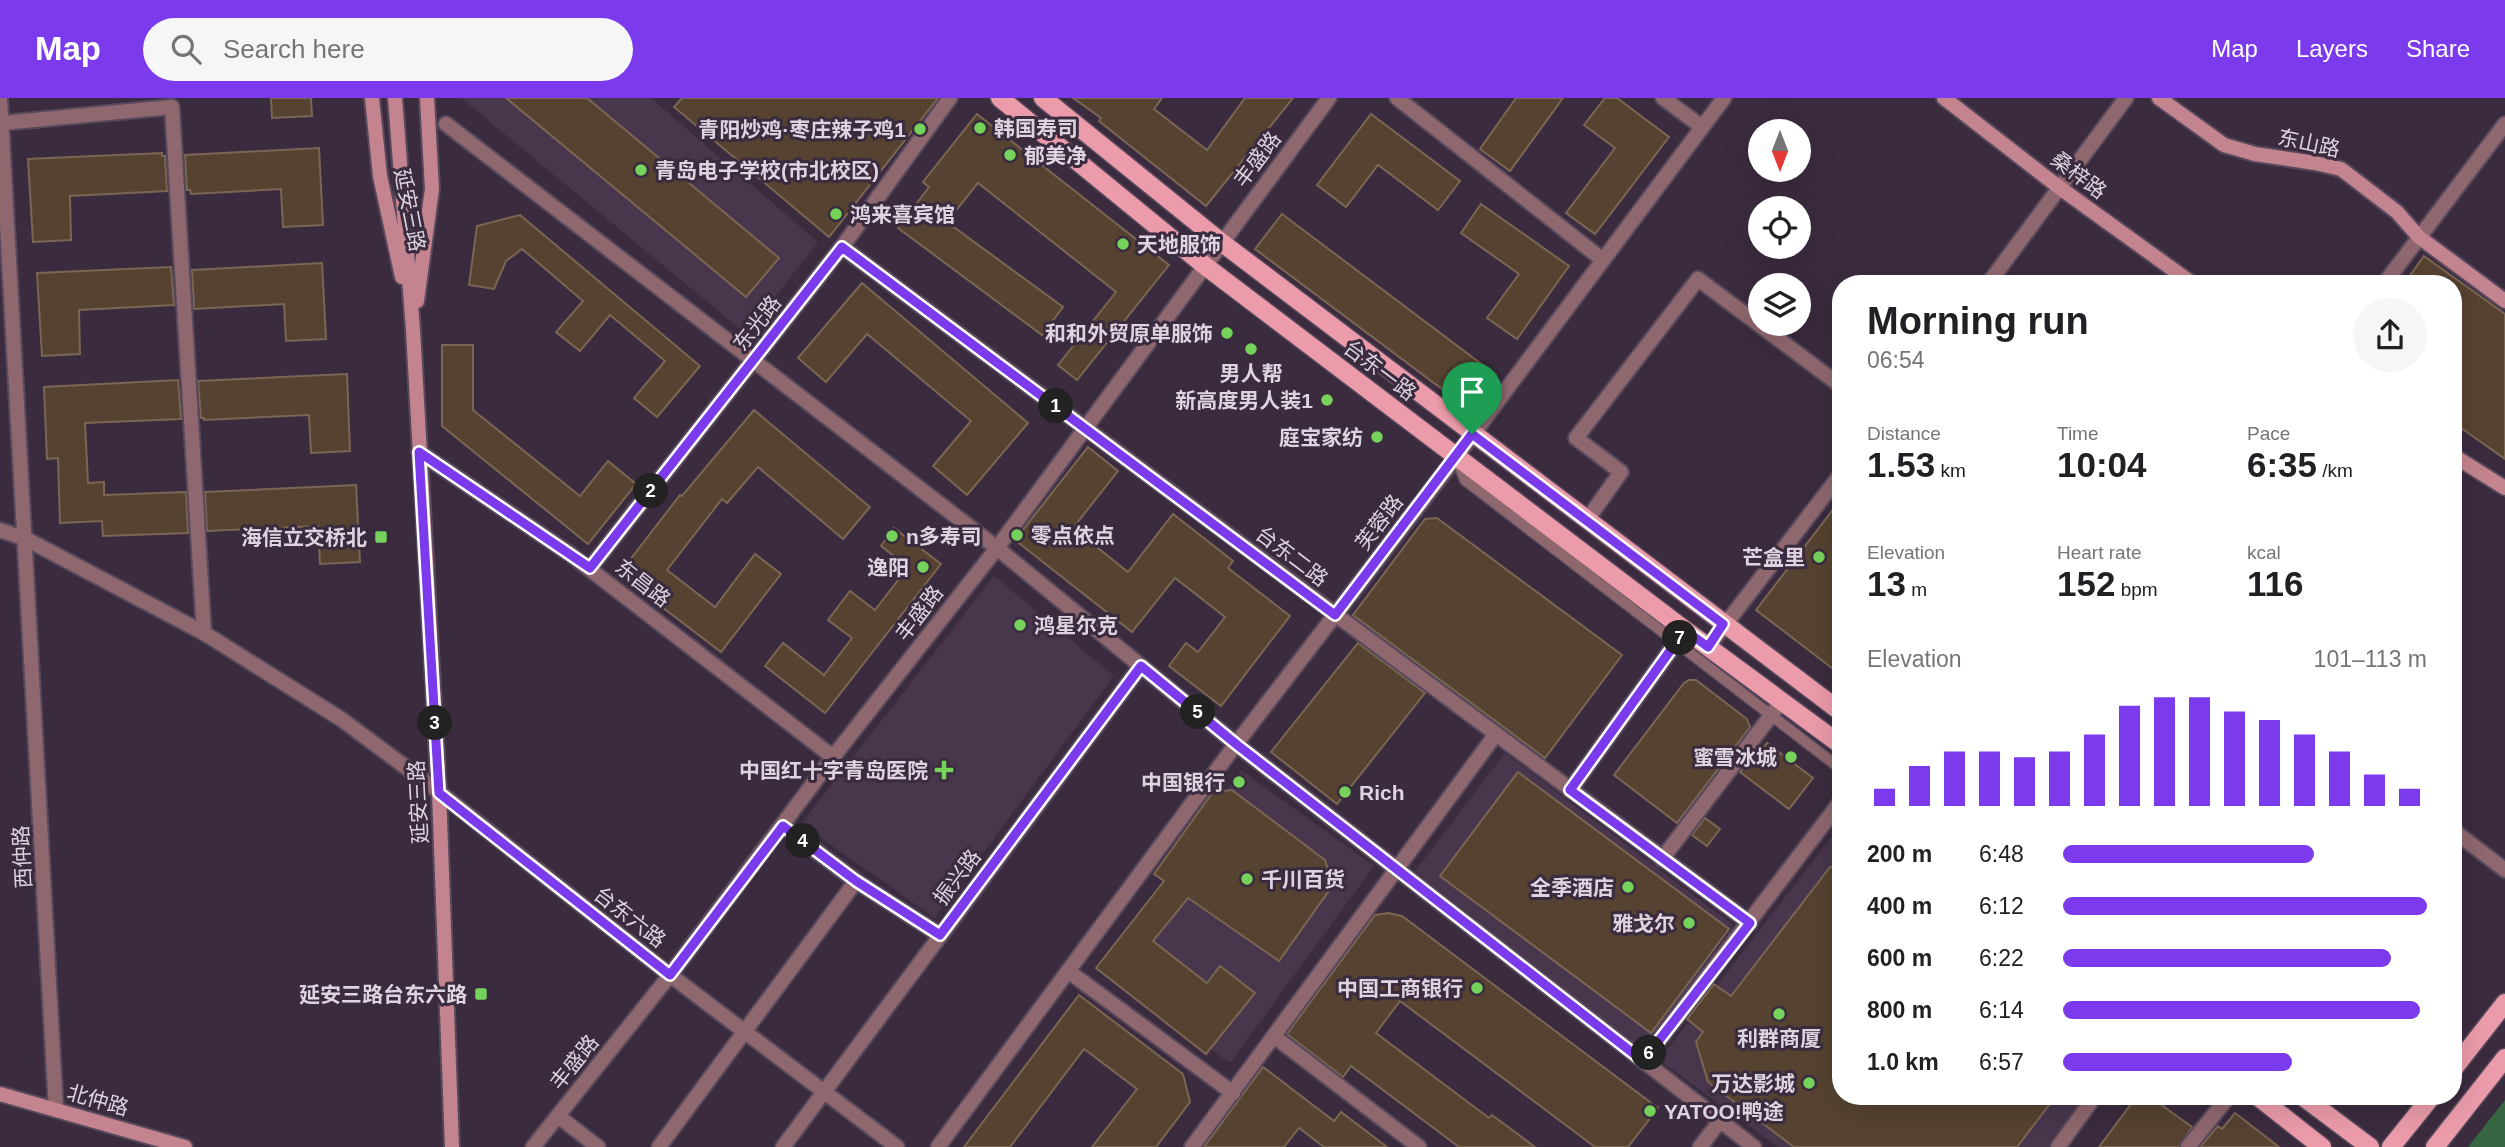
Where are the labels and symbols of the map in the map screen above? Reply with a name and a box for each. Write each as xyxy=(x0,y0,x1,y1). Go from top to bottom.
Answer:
place label: 韩国寿司 xyxy=(994,117,1078,140)
place label: 青阳炒鸡·枣庄辣子鸡1 xyxy=(698,118,906,141)
north arrow xyxy=(1748,119,1811,182)
marker: 韩国寿司 xyxy=(972,120,988,136)
marker: 青阳炒鸡·枣庄辣子鸡1 xyxy=(912,121,928,137)
street label: 东山路 xyxy=(2276,125,2342,161)
street label: 丰盛路 xyxy=(1229,127,1285,191)
place label: 郁美净 xyxy=(1024,144,1087,167)
marker: 郁美净 xyxy=(1002,147,1018,163)
street label: 桑梓路 xyxy=(2047,147,2111,203)
place label: 青岛电子学校(市北校区) xyxy=(655,159,879,182)
marker: 青岛电子学校(市北校区) xyxy=(633,162,649,178)
street label: 延安三路 xyxy=(391,167,429,253)
place label: 鸿来喜宾馆 xyxy=(850,203,955,226)
marker: 鸿来喜宾馆 xyxy=(828,206,844,222)
place label: 天地服饰 xyxy=(1137,233,1221,256)
marker: 天地服饰 xyxy=(1115,236,1131,252)
street label: 东光路 xyxy=(729,291,785,355)
place label: 和和外贸原单服饰 xyxy=(1045,322,1213,345)
marker: 和和外贸原单服饰 xyxy=(1219,325,1235,341)
street label: 台东一路 xyxy=(1340,336,1420,404)
marker: 男人帮 xyxy=(1243,341,1259,357)
place label: 男人帮 xyxy=(1220,362,1283,385)
pin xyxy=(1442,362,1502,434)
pin: 1 xyxy=(1038,388,1074,424)
place label: 新高度男人装1 xyxy=(1175,389,1313,412)
marker: 新高度男人装1 xyxy=(1319,392,1335,408)
place label: 庭宝家纺 xyxy=(1279,426,1363,449)
marker: 庭宝家纺 xyxy=(1369,429,1385,445)
pin: 2 xyxy=(634,474,668,508)
street label: 芙蓉路 xyxy=(1351,490,1407,554)
street label: 台东二路 xyxy=(1252,522,1332,590)
place label: 零点依点 xyxy=(1031,524,1115,547)
place label: n多寿司 xyxy=(906,525,982,548)
place label: 海信立交桥北 xyxy=(241,526,367,549)
marker: 零点依点 xyxy=(1009,527,1025,543)
marker: n多寿司 xyxy=(884,528,900,544)
marker: 海信立交桥北 xyxy=(373,529,389,545)
place label: 芒盒里 xyxy=(1742,546,1805,569)
marker: 芒盒里 xyxy=(1811,549,1827,565)
street label: 东昌路 xyxy=(611,555,675,611)
place label: 逸阳 xyxy=(867,556,909,579)
marker: 逸阳 xyxy=(915,559,931,575)
street label: 丰盛路 xyxy=(891,581,947,645)
place label: 鸿星尔克 xyxy=(1034,614,1118,637)
marker: 鸿星尔克 xyxy=(1012,617,1028,633)
pin: 7 xyxy=(1662,620,1698,656)
pin: 5 xyxy=(1180,694,1216,730)
pin: 3 xyxy=(418,706,452,740)
place label: 蜜雪冰城 xyxy=(1693,746,1777,769)
marker: 蜜雪冰城 xyxy=(1783,749,1799,765)
street label: 延安三路 xyxy=(404,759,432,845)
place label: 中国红十字青岛医院 xyxy=(739,759,928,782)
marker: 中国红十字青岛医院 xyxy=(934,760,954,780)
place label: 中国银行 xyxy=(1141,771,1225,794)
marker: 中国银行 xyxy=(1231,774,1247,790)
place label: Rich xyxy=(1359,781,1405,804)
marker: Rich xyxy=(1337,784,1353,800)
pin: 4 xyxy=(786,824,820,858)
street label: 西仲路 xyxy=(9,825,35,889)
street label: 振兴路 xyxy=(929,845,985,909)
place label: 千川百货 xyxy=(1261,868,1345,891)
marker: 千川百货 xyxy=(1239,871,1255,887)
place label: 全季酒店 xyxy=(1530,876,1614,899)
marker: 全季酒店 xyxy=(1620,879,1636,895)
street label: 台东六路 xyxy=(590,882,670,952)
place label: 雅戈尔 xyxy=(1612,912,1675,935)
marker: 雅戈尔 xyxy=(1681,915,1697,931)
place label: 中国工商银行 xyxy=(1337,977,1463,1000)
marker: 中国工商银行 xyxy=(1469,980,1485,996)
place label: 延安三路台东六路 xyxy=(299,983,467,1006)
marker: 延安三路台东六路 xyxy=(473,986,489,1002)
marker: 利群商厦 xyxy=(1771,1006,1787,1022)
place label: 利群商厦 xyxy=(1737,1027,1821,1050)
street label: 丰盛路 xyxy=(545,1030,603,1094)
pin: 6 xyxy=(1632,1035,1666,1070)
place label: 万达影城 xyxy=(1711,1072,1795,1095)
marker: 万达影城 xyxy=(1801,1075,1817,1091)
street label: 北仲路 xyxy=(65,1080,131,1120)
place label: YATOO!鸭途 xyxy=(1664,1100,1784,1123)
marker: YATOO!鸭途 xyxy=(1642,1103,1658,1119)

